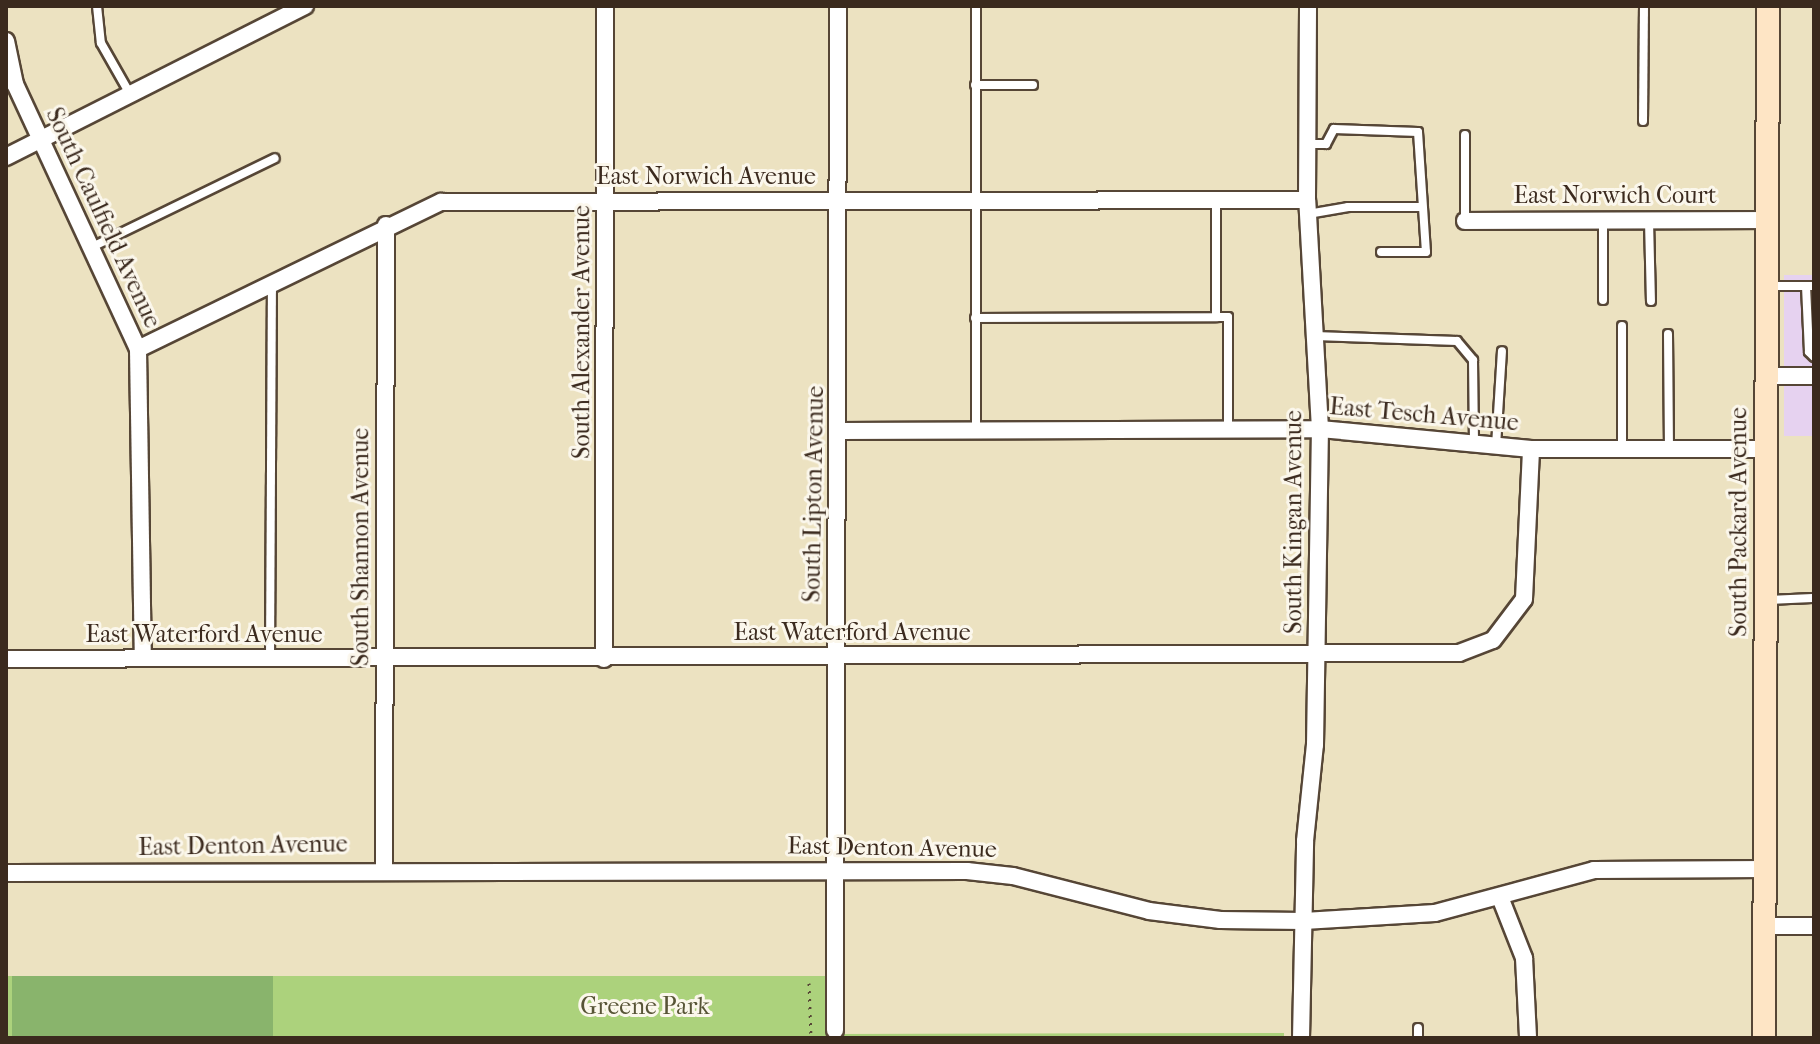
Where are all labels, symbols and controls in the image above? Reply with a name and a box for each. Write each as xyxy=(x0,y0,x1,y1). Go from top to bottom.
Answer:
street label: South Caulfield Avenue xyxy=(39,103,167,333)
street label: East Norwich Avenue xyxy=(596,163,816,191)
street label: East Norwich Court xyxy=(1514,182,1716,210)
street label: South Alexander Avenue xyxy=(568,205,596,459)
street label: South Lipton Avenue xyxy=(798,385,830,603)
street label: East Tesch Avenue xyxy=(1328,392,1520,438)
street label: South Packard Avenue xyxy=(1725,407,1753,637)
street label: South Kingan Avenue xyxy=(1280,410,1308,634)
street label: South Shannon Avenue xyxy=(347,428,375,666)
street label: East Waterford Avenue xyxy=(733,619,971,647)
street label: East Waterford Avenue xyxy=(85,621,323,649)
street label: East Denton Avenue xyxy=(138,830,348,862)
street label: East Denton Avenue xyxy=(787,832,997,864)
park label: Greene Park xyxy=(580,993,710,1021)

